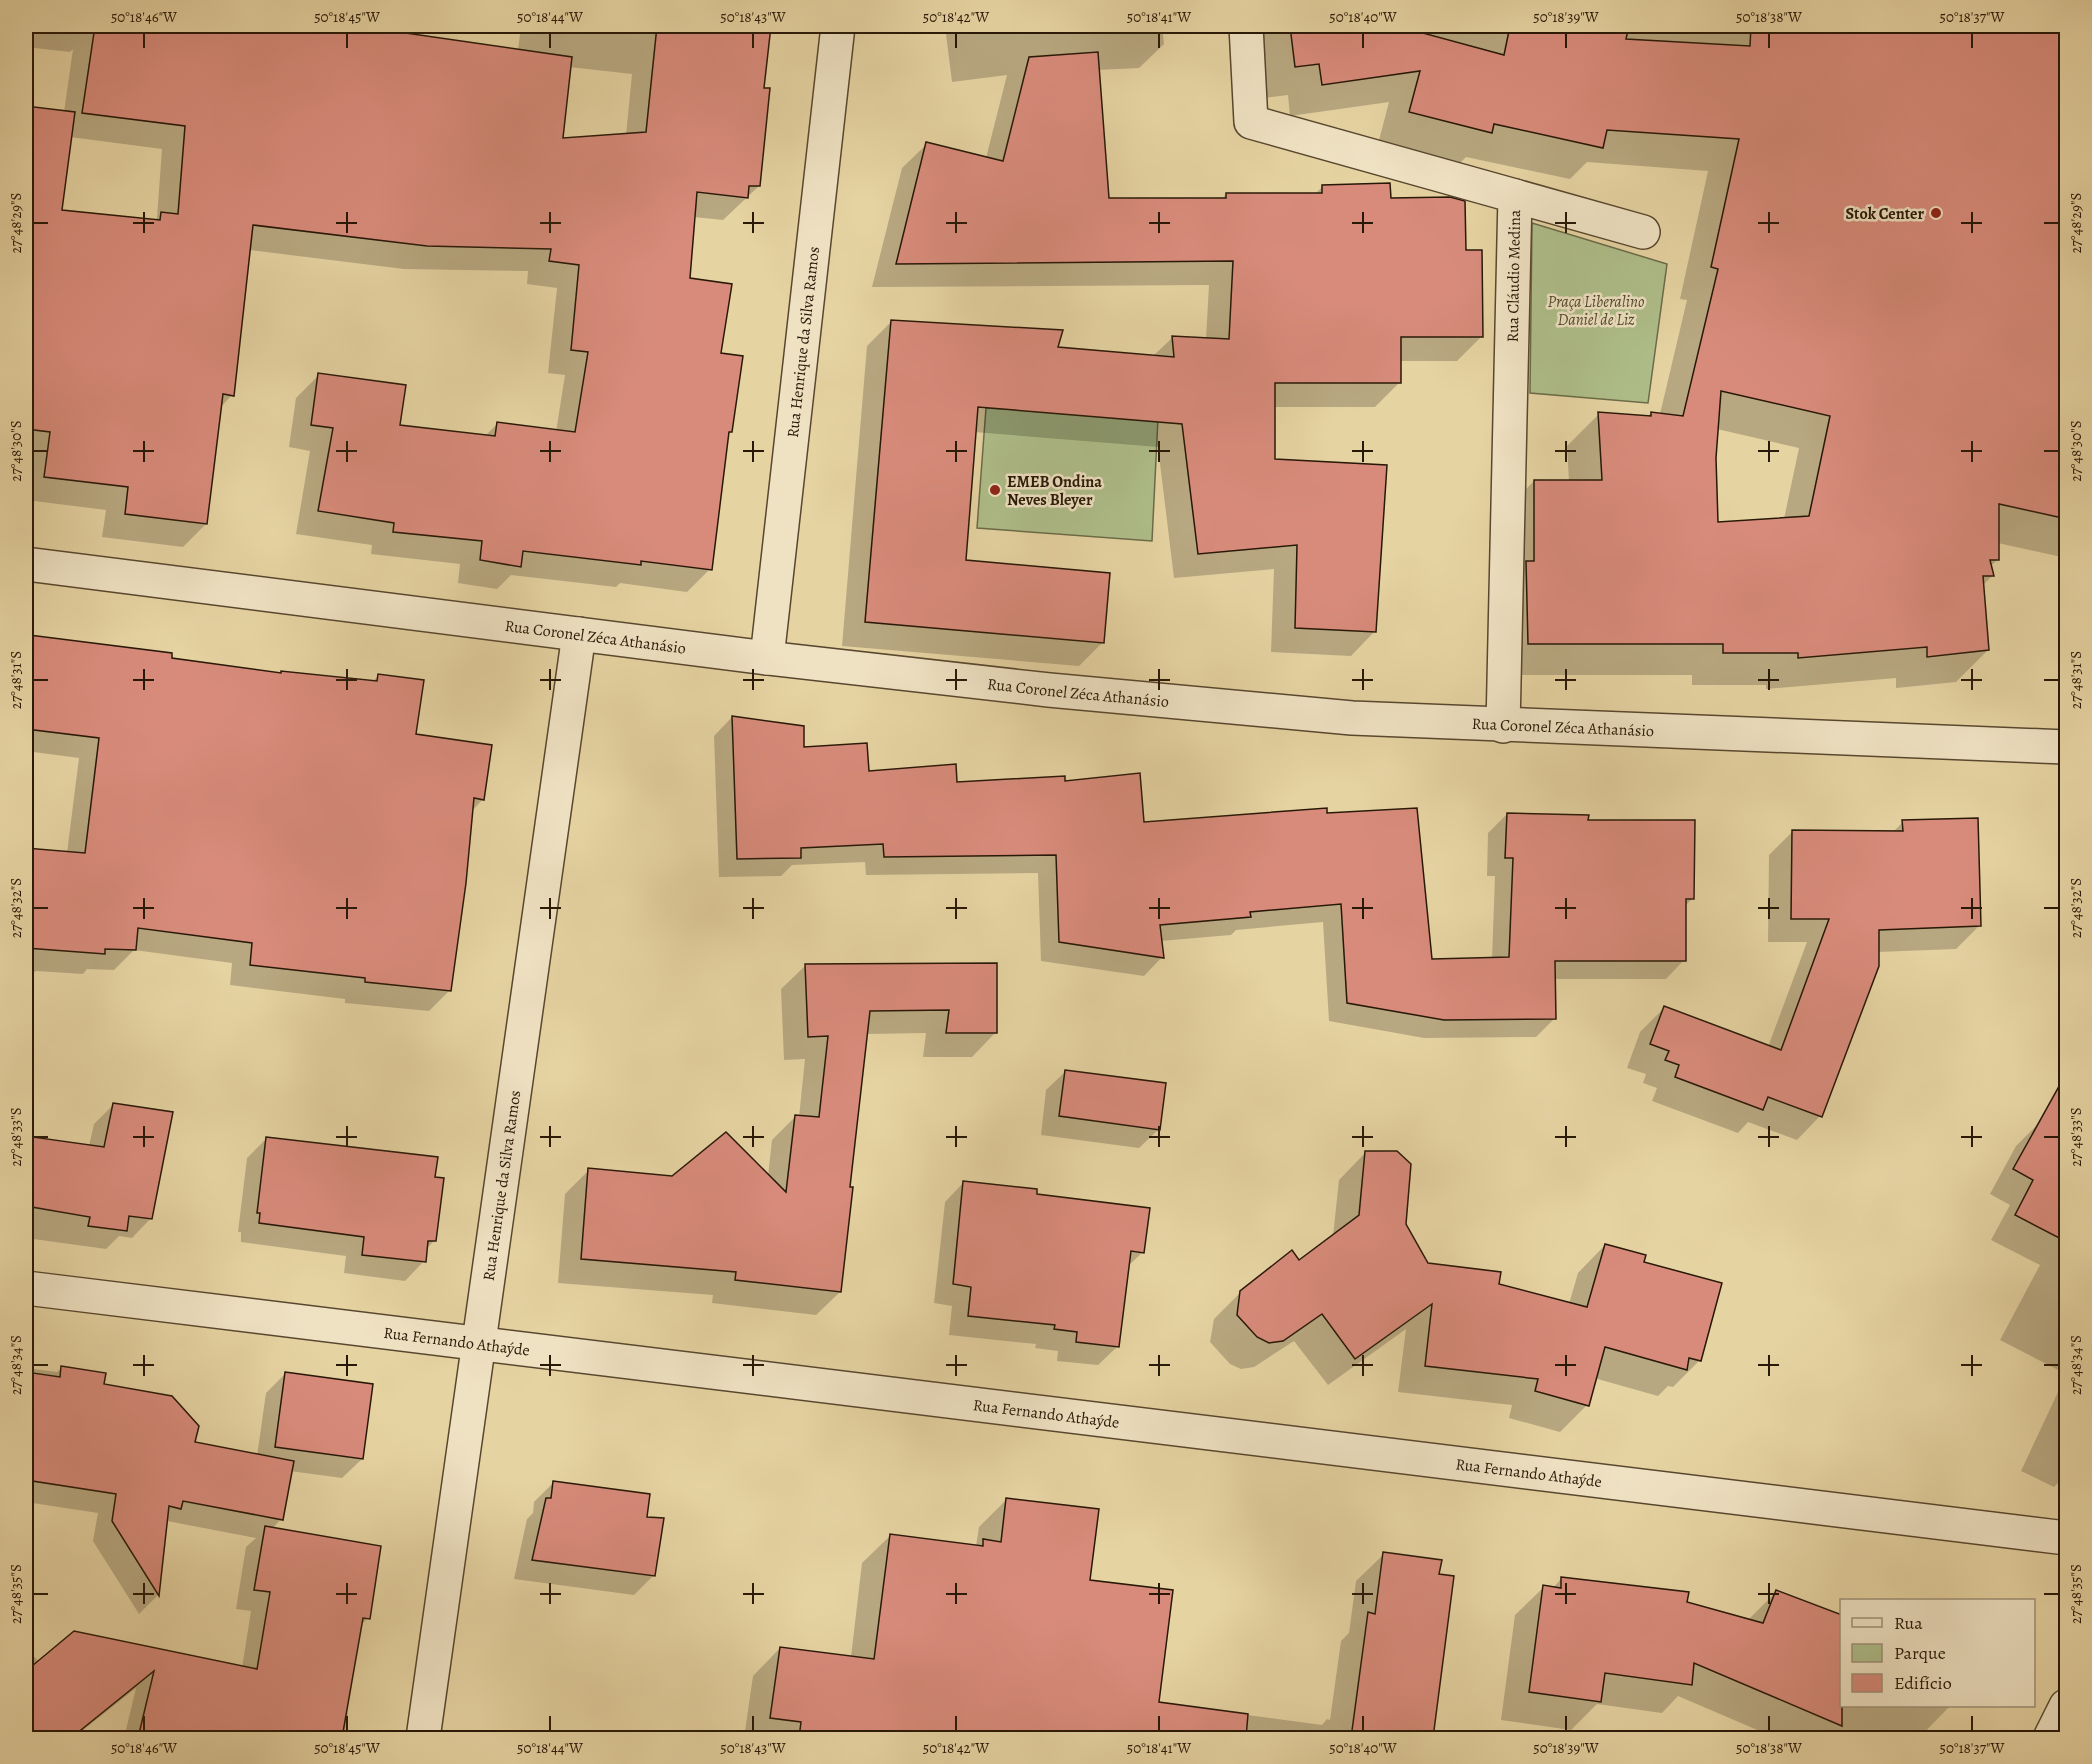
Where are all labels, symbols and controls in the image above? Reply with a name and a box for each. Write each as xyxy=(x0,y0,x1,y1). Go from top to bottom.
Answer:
text: 50°18'46"W xyxy=(111,7,177,27)
text: 50°18'45"W xyxy=(314,7,380,27)
text: 50°18'44"W xyxy=(517,7,583,27)
text: 50°18'43"W xyxy=(720,7,786,27)
text: 50°18'42"W xyxy=(923,7,989,27)
text: 50°18'41"W xyxy=(1127,7,1191,27)
text: 50°18'40"W xyxy=(1329,7,1397,27)
text: 50°18'39"W xyxy=(1533,7,1599,27)
text: 50°18'38"W xyxy=(1736,7,1802,27)
text: 50°18'37"W xyxy=(1939,7,2005,27)
text: 27°48'29"S xyxy=(6,192,26,254)
text: 27°48'29"S xyxy=(2066,192,2086,254)
place label: Stok Center xyxy=(1845,203,1924,225)
marker: Stok Center xyxy=(1929,206,1943,220)
street label: Rua Cláudio Medina xyxy=(1502,209,1526,342)
street label: Rua Henrique da Silva Ramos xyxy=(782,245,825,439)
park label: Praça Liberalino Daniel de Liz xyxy=(1548,291,1644,331)
text: 27°48'30"S xyxy=(6,420,26,482)
text: 27°48'30"S xyxy=(2066,420,2086,482)
place label: EMEB Ondina Neves Bleyer xyxy=(1007,471,1102,511)
marker: EMEB Ondina Neves Bleyer xyxy=(988,483,1002,497)
street label: Rua Coronel Zéca Athanásio xyxy=(504,615,687,660)
text: 27°48'31"S xyxy=(6,651,26,709)
text: 27°48'31"S xyxy=(2066,651,2086,709)
street label: Rua Coronel Zéca Athanásio xyxy=(986,673,1170,713)
street label: Rua Coronel Zéca Athanásio xyxy=(1471,713,1654,742)
text: 27°48'32"S xyxy=(6,878,26,938)
text: 27°48'32"S xyxy=(2066,878,2086,938)
street label: Rua Henrique da Silva Ramos xyxy=(478,1089,526,1282)
text: 27°48'33"S xyxy=(6,1107,26,1167)
text: 27°48'33"S xyxy=(2066,1107,2086,1167)
street label: Rua Fernando Athaýde xyxy=(382,1322,531,1362)
text: 27°48'34"S xyxy=(6,1335,26,1395)
text: 27°48'34"S xyxy=(2066,1335,2086,1395)
street label: Rua Fernando Athaýde xyxy=(972,1394,1121,1434)
street label: Rua Fernando Athaýde xyxy=(1454,1453,1603,1493)
text: 27°48'35"S xyxy=(6,1564,26,1624)
text: 27°48'35"S xyxy=(2066,1564,2086,1624)
legend xyxy=(1840,1599,2035,1707)
text: Rua xyxy=(1894,1611,1923,1635)
text: Parque xyxy=(1894,1641,1946,1665)
text: Edifício xyxy=(1894,1671,1952,1695)
text: 50°18'46"W xyxy=(111,1738,177,1758)
text: 50°18'45"W xyxy=(314,1738,380,1758)
text: 50°18'44"W xyxy=(517,1738,583,1758)
text: 50°18'43"W xyxy=(720,1738,786,1758)
text: 50°18'42"W xyxy=(923,1738,989,1758)
text: 50°18'41"W xyxy=(1127,1738,1191,1758)
text: 50°18'40"W xyxy=(1329,1738,1397,1758)
text: 50°18'39"W xyxy=(1533,1738,1599,1758)
text: 50°18'38"W xyxy=(1736,1738,1802,1758)
text: 50°18'37"W xyxy=(1939,1738,2005,1758)

